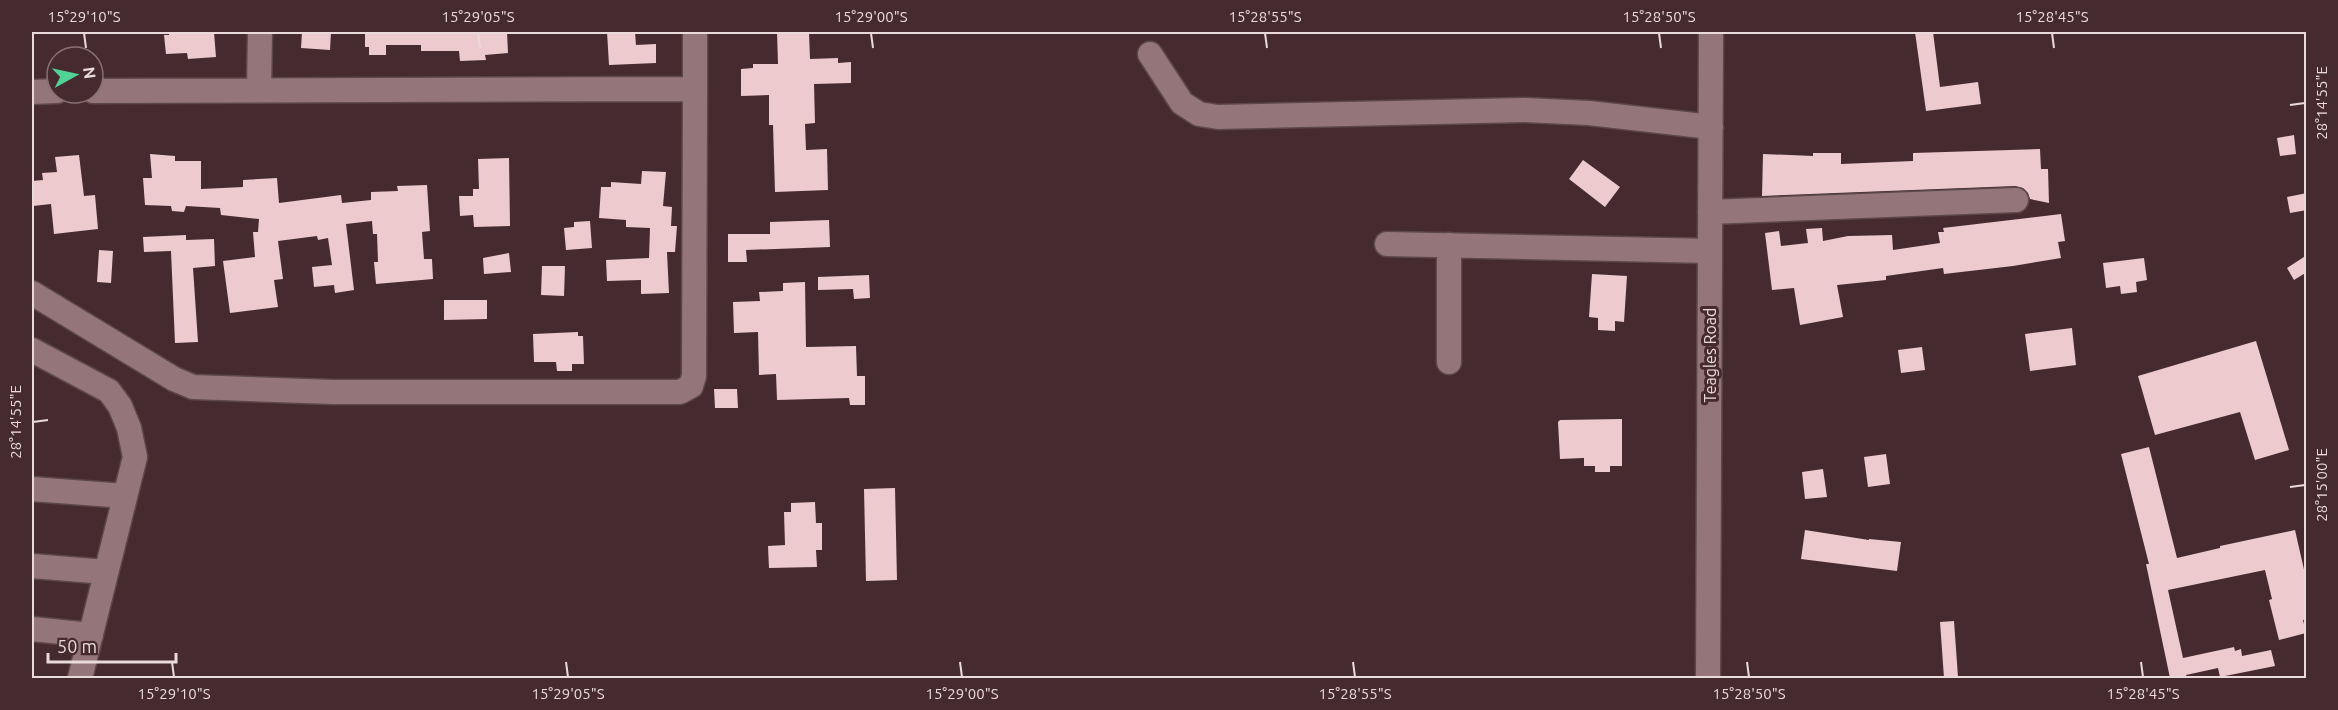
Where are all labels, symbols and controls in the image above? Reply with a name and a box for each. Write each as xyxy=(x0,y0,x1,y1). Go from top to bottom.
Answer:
text: 15°29'10"S xyxy=(47,8,121,25)
text: 15°29'05"S xyxy=(441,8,515,25)
text: 15°29'00"S xyxy=(834,8,908,25)
text: 15°28'55"S xyxy=(1228,8,1302,25)
text: 15°28'50"S xyxy=(1622,8,1696,25)
text: 15°28'45"S xyxy=(2015,8,2089,25)
north arrow xyxy=(45,45,105,105)
text: N xyxy=(80,66,100,80)
text: 28°14'55"E xyxy=(2313,66,2330,140)
street label: Teagles Road xyxy=(1701,308,1719,402)
text: 28°14'55"E xyxy=(7,385,24,459)
text: 28°15'00"E xyxy=(2313,448,2330,522)
scale bar xyxy=(48,626,176,664)
text: 50 m xyxy=(57,636,97,656)
text: 15°29'10"S xyxy=(137,685,211,702)
text: 15°29'05"S xyxy=(531,685,605,702)
text: 15°29'00"S xyxy=(925,685,999,702)
text: 15°28'55"S xyxy=(1318,685,1392,702)
text: 15°28'50"S xyxy=(1712,685,1786,702)
text: 15°28'45"S xyxy=(2106,685,2180,702)

